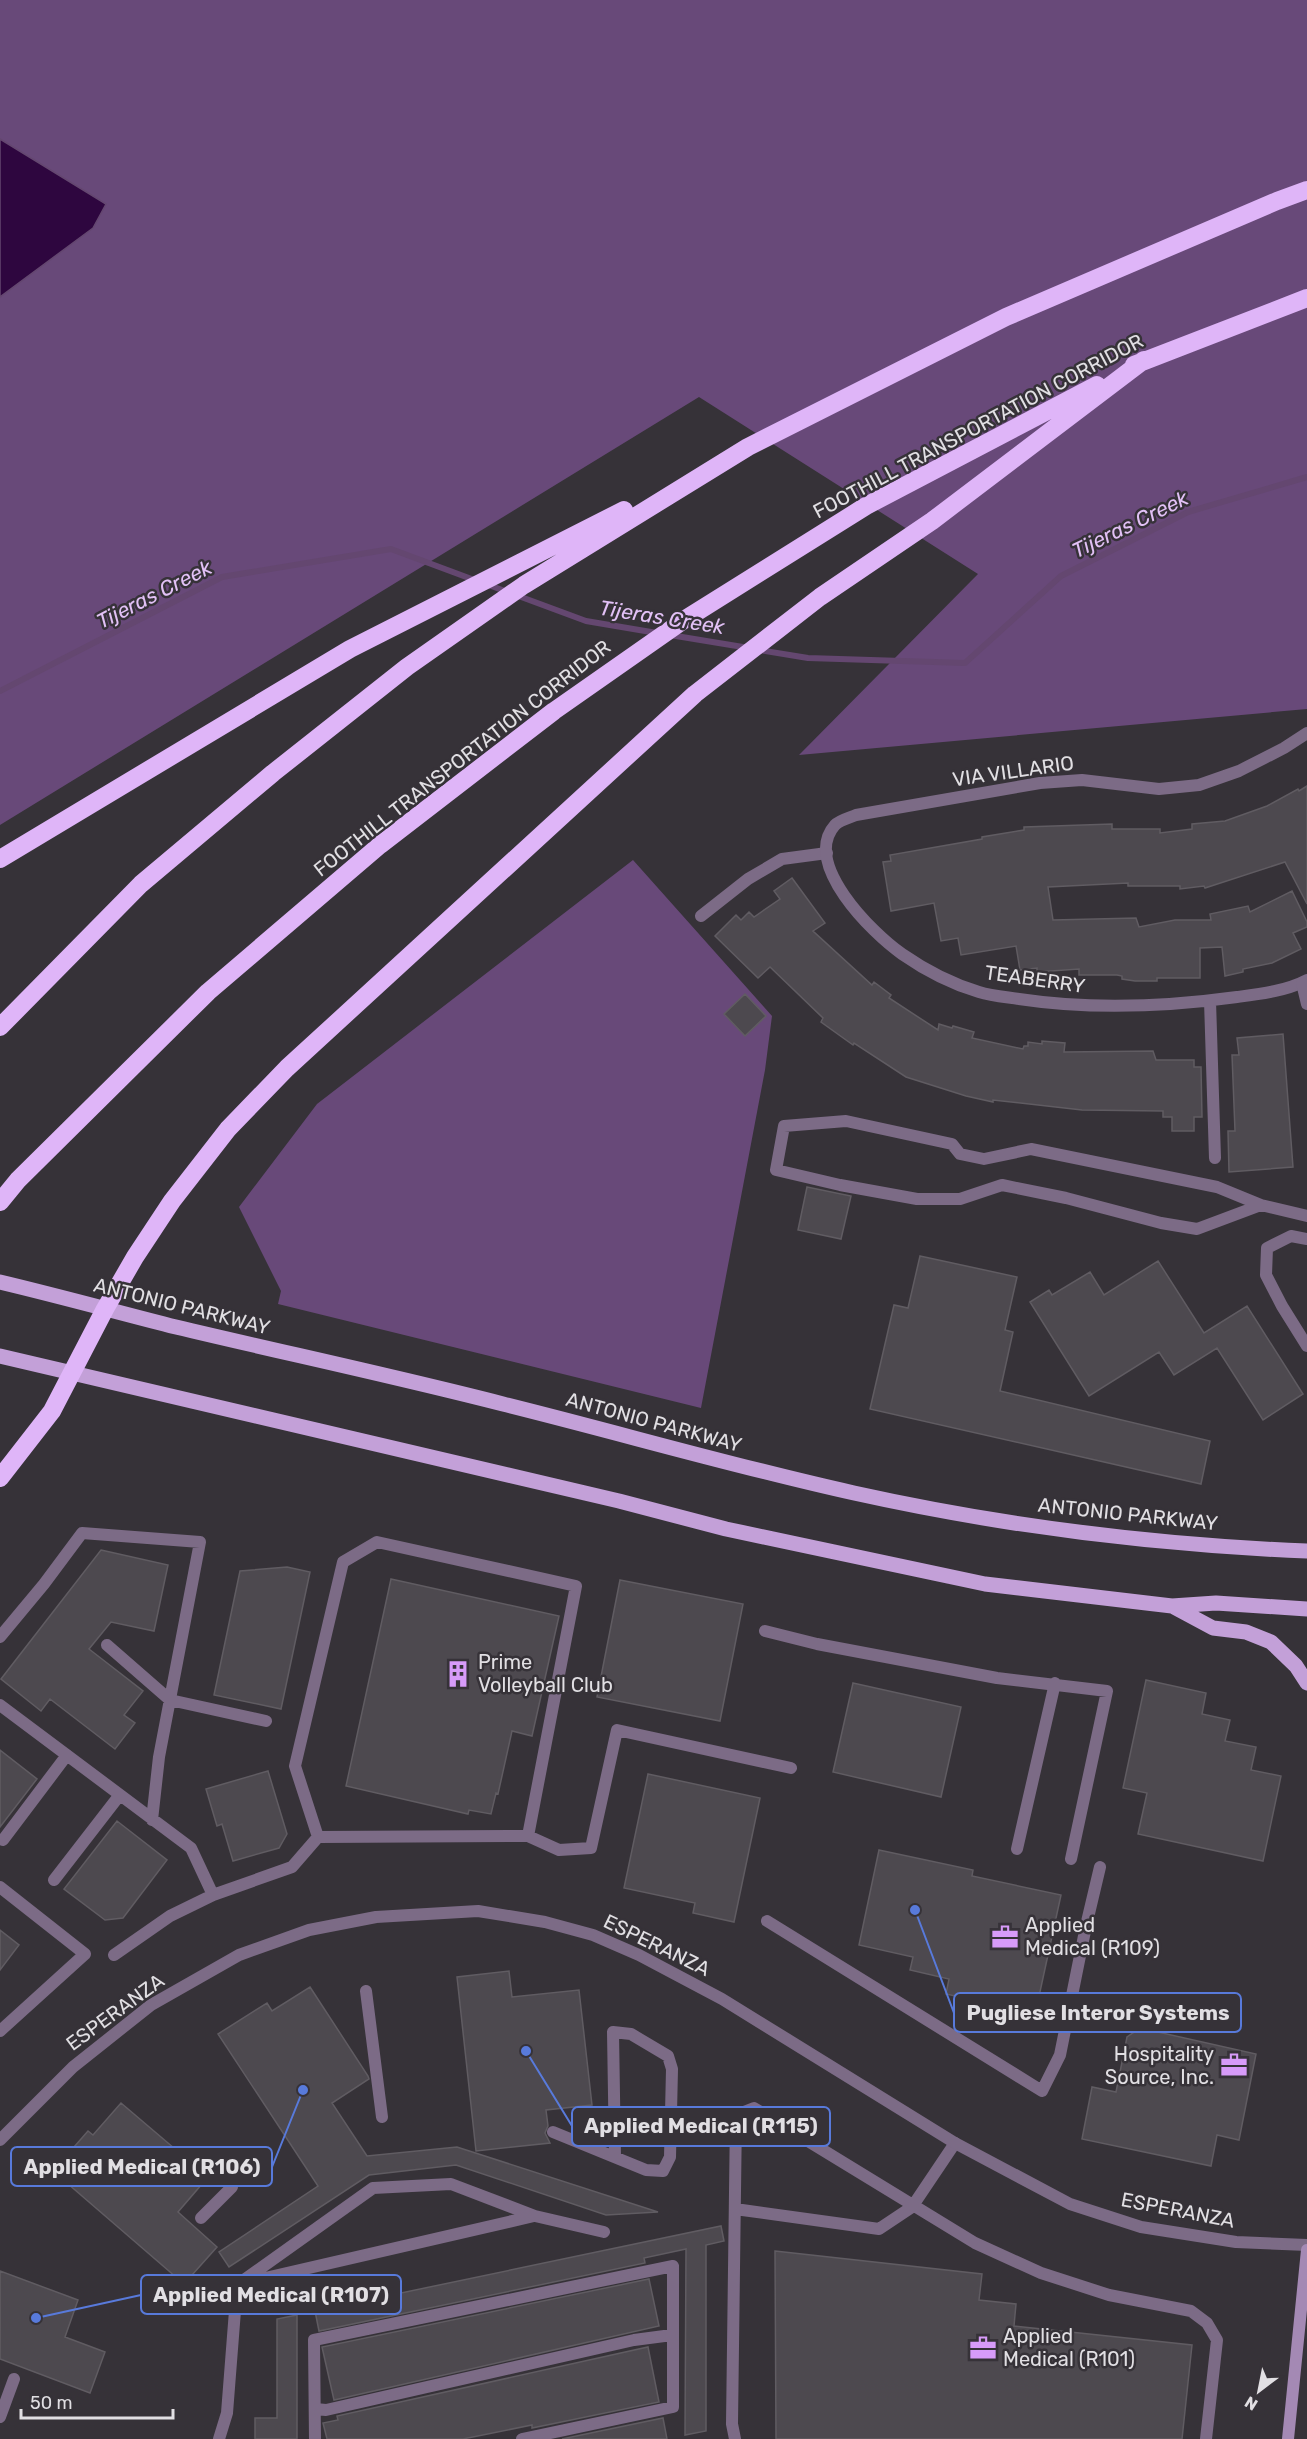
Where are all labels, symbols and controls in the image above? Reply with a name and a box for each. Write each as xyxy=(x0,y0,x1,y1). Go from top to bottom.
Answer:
street label: FOOTHILL TRANSPORTATION CORRIDOR xyxy=(809,329,1147,523)
water label: Tijeras Creek xyxy=(1068,485,1193,563)
water label: Tijeras Creek xyxy=(92,554,217,634)
water label: Tijeras Creek xyxy=(598,595,727,639)
street label: FOOTHILL TRANSPORTATION CORRIDOR xyxy=(309,635,615,881)
street label: VIA VILLARIO xyxy=(951,751,1075,791)
street label: TEABERRY xyxy=(983,960,1087,998)
street label: ANTONIO PARKWAY xyxy=(91,1272,273,1340)
street label: ANTONIO PARKWAY xyxy=(564,1387,745,1457)
street label: ANTONIO PARKWAY xyxy=(1037,1493,1219,1535)
place label: Prime Volleyball Club xyxy=(478,1650,613,1697)
building icon: Prime Volleyball Club xyxy=(443,1659,473,1689)
street label: ESPERANZA xyxy=(600,1909,714,1981)
place label: Applied Medical (R109) xyxy=(1025,1913,1160,1960)
office icon: Applied Medical (R109) xyxy=(990,1922,1020,1952)
street label: ESPERANZA xyxy=(61,1968,169,2056)
callout: Pugliese Interor Systems xyxy=(954,1993,1241,2032)
text: Pugliese Interor Systems xyxy=(966,2000,1230,2025)
place label: Hospitality Source, Inc. xyxy=(1105,2042,1214,2089)
office icon: Hospitality Source, Inc. xyxy=(1219,2050,1249,2080)
callout: Applied Medical (R115) xyxy=(572,2107,830,2146)
text: Applied Medical (R115) xyxy=(584,2113,818,2138)
callout: Applied Medical (R106) xyxy=(11,2147,272,2186)
text: Applied Medical (R106) xyxy=(24,2154,261,2179)
street label: ESPERANZA xyxy=(1119,2187,1237,2233)
callout: Applied Medical (R107) xyxy=(141,2275,401,2314)
text: Applied Medical (R107) xyxy=(153,2282,389,2307)
place label: Applied Medical (R101) xyxy=(1003,2324,1135,2371)
office icon: Applied Medical (R101) xyxy=(968,2333,998,2363)
north arrow xyxy=(1229,2361,1289,2421)
scale bar xyxy=(21,2382,172,2420)
text: 50 m xyxy=(30,2392,73,2414)
text: N xyxy=(1241,2392,1261,2414)

